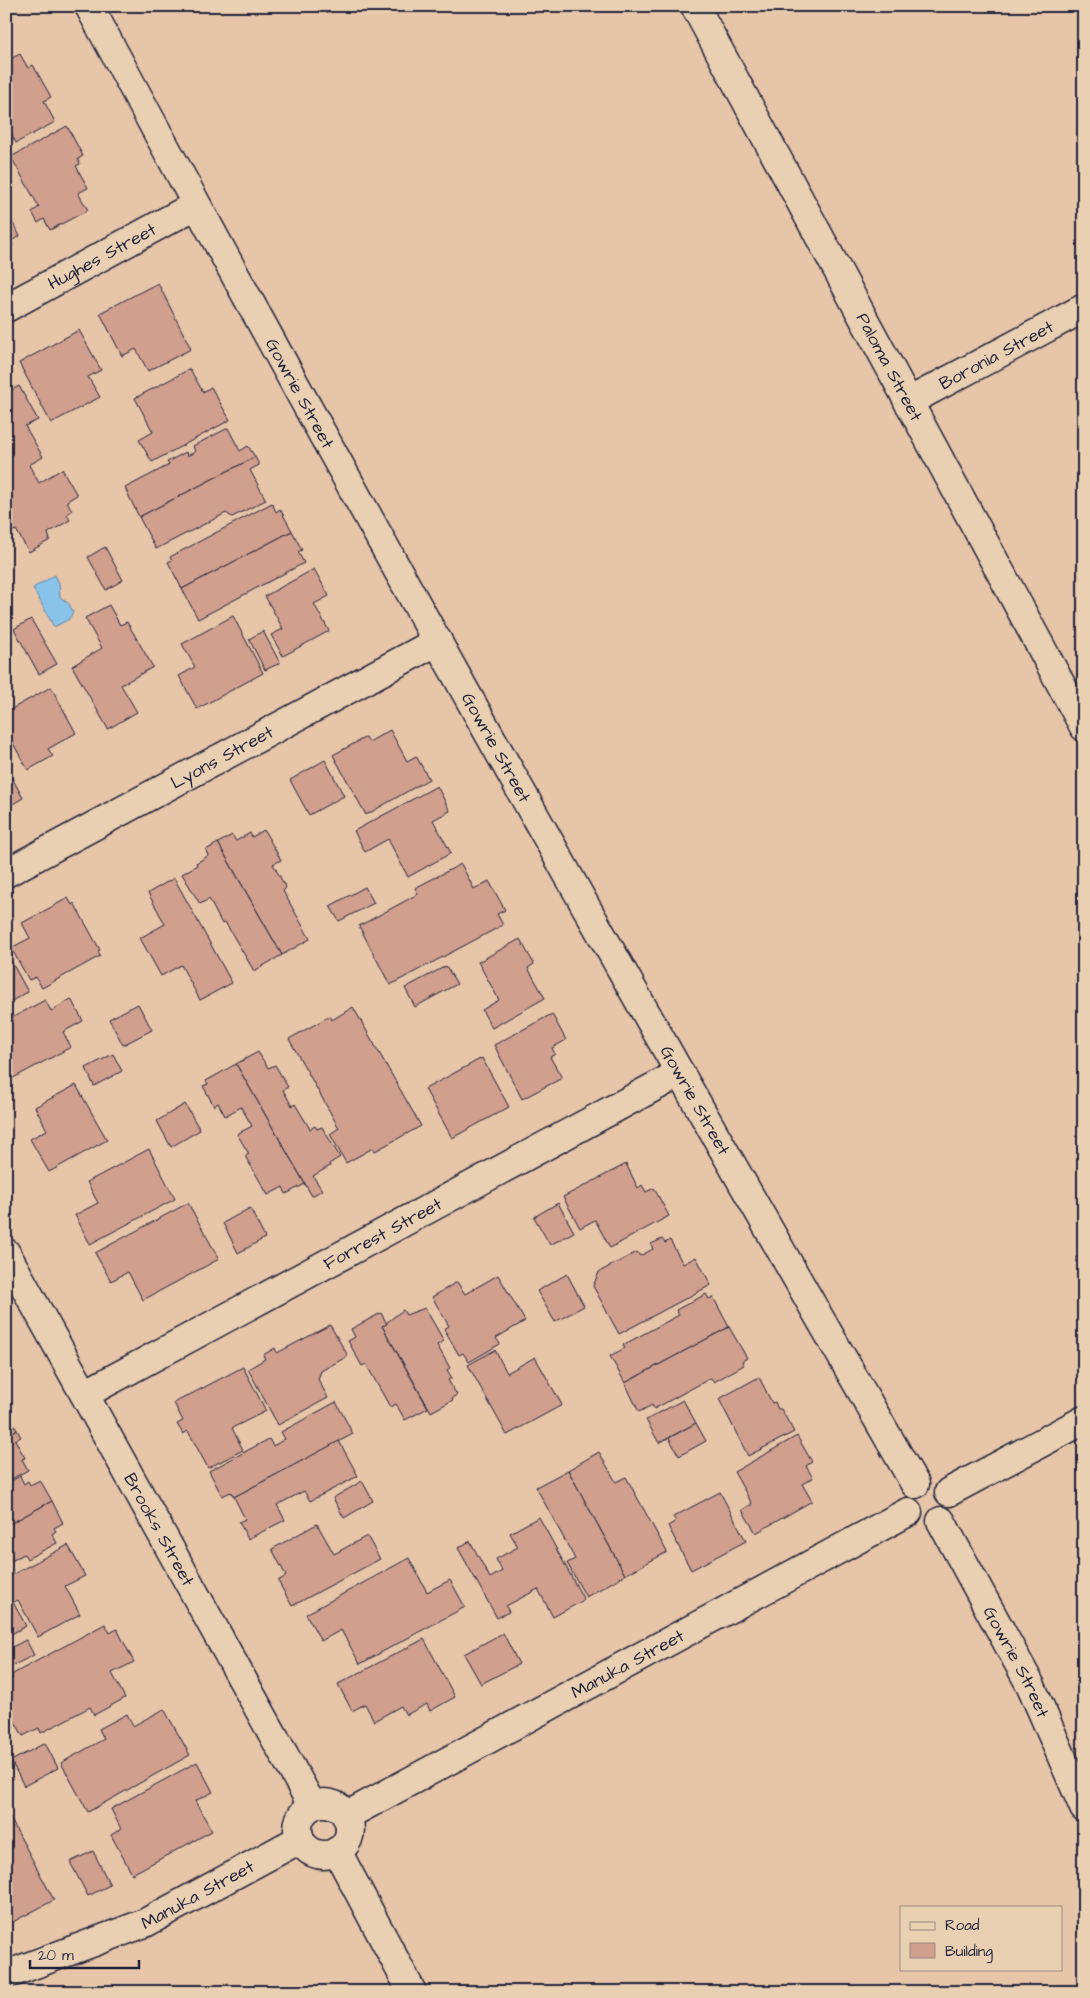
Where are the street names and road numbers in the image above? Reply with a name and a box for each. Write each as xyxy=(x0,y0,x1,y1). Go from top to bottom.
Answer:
street label: Hughes Street xyxy=(43,217,161,296)
street label: Paloma Street xyxy=(850,309,929,426)
street label: Boronia Street xyxy=(935,314,1059,396)
street label: Gowrie Street xyxy=(259,334,340,454)
street label: Gowrie Street xyxy=(455,688,537,808)
street label: Lyons Street xyxy=(166,719,279,795)
street label: Gowrie Street xyxy=(654,1041,736,1160)
street label: Forrest Street xyxy=(319,1191,447,1276)
street label: Brooks Street xyxy=(117,1469,201,1591)
street label: Gowrie Street xyxy=(977,1602,1056,1722)
street label: Manuka Street xyxy=(567,1623,689,1705)
street label: Manuka Street xyxy=(137,1854,259,1936)

